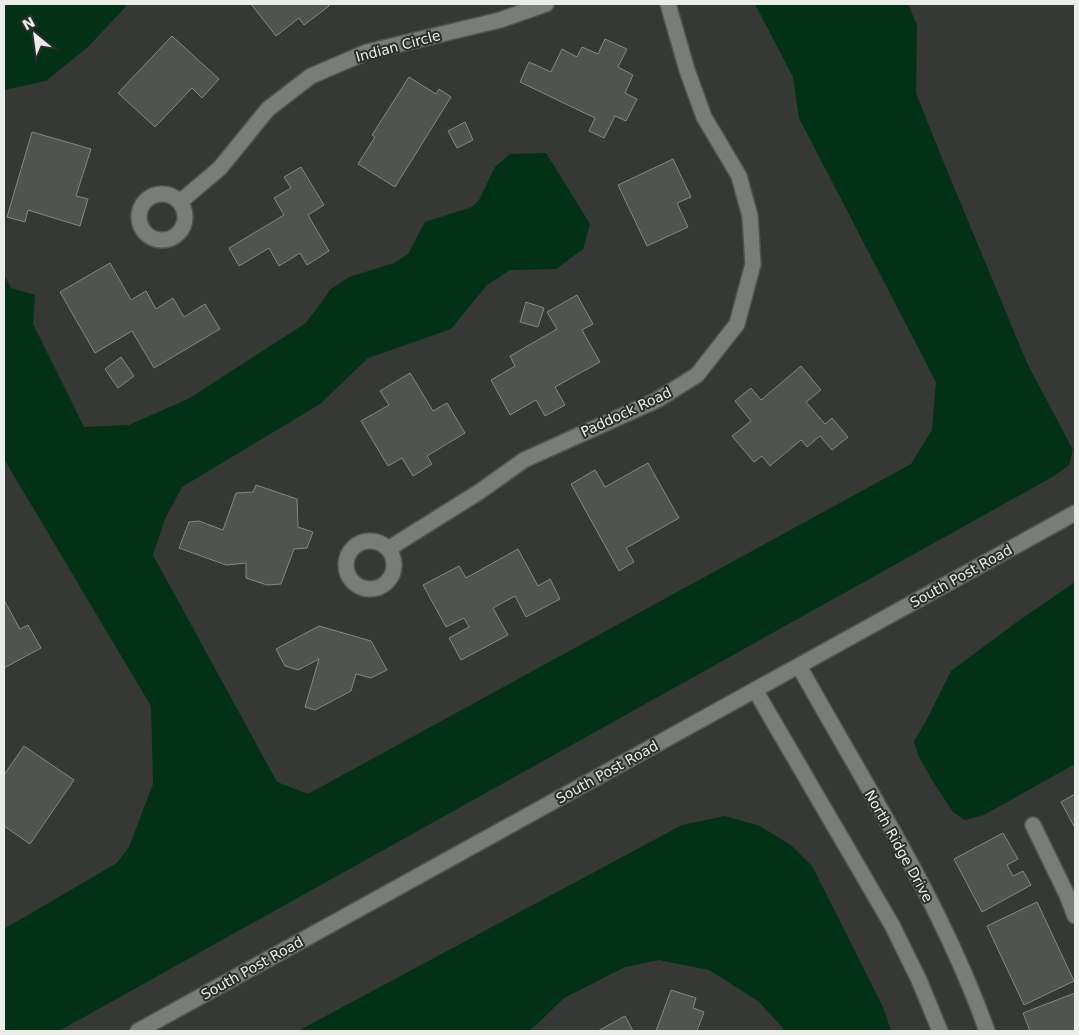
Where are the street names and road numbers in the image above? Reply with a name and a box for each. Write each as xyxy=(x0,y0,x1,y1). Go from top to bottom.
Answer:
street label: Indian Circle xyxy=(354,27,442,65)
street label: Paddock Road xyxy=(578,384,674,440)
street label: South Post Road xyxy=(907,541,1015,611)
street label: South Post Road xyxy=(553,737,661,807)
street label: North Ridge Drive xyxy=(862,787,936,905)
street label: South Post Road xyxy=(198,933,306,1003)

